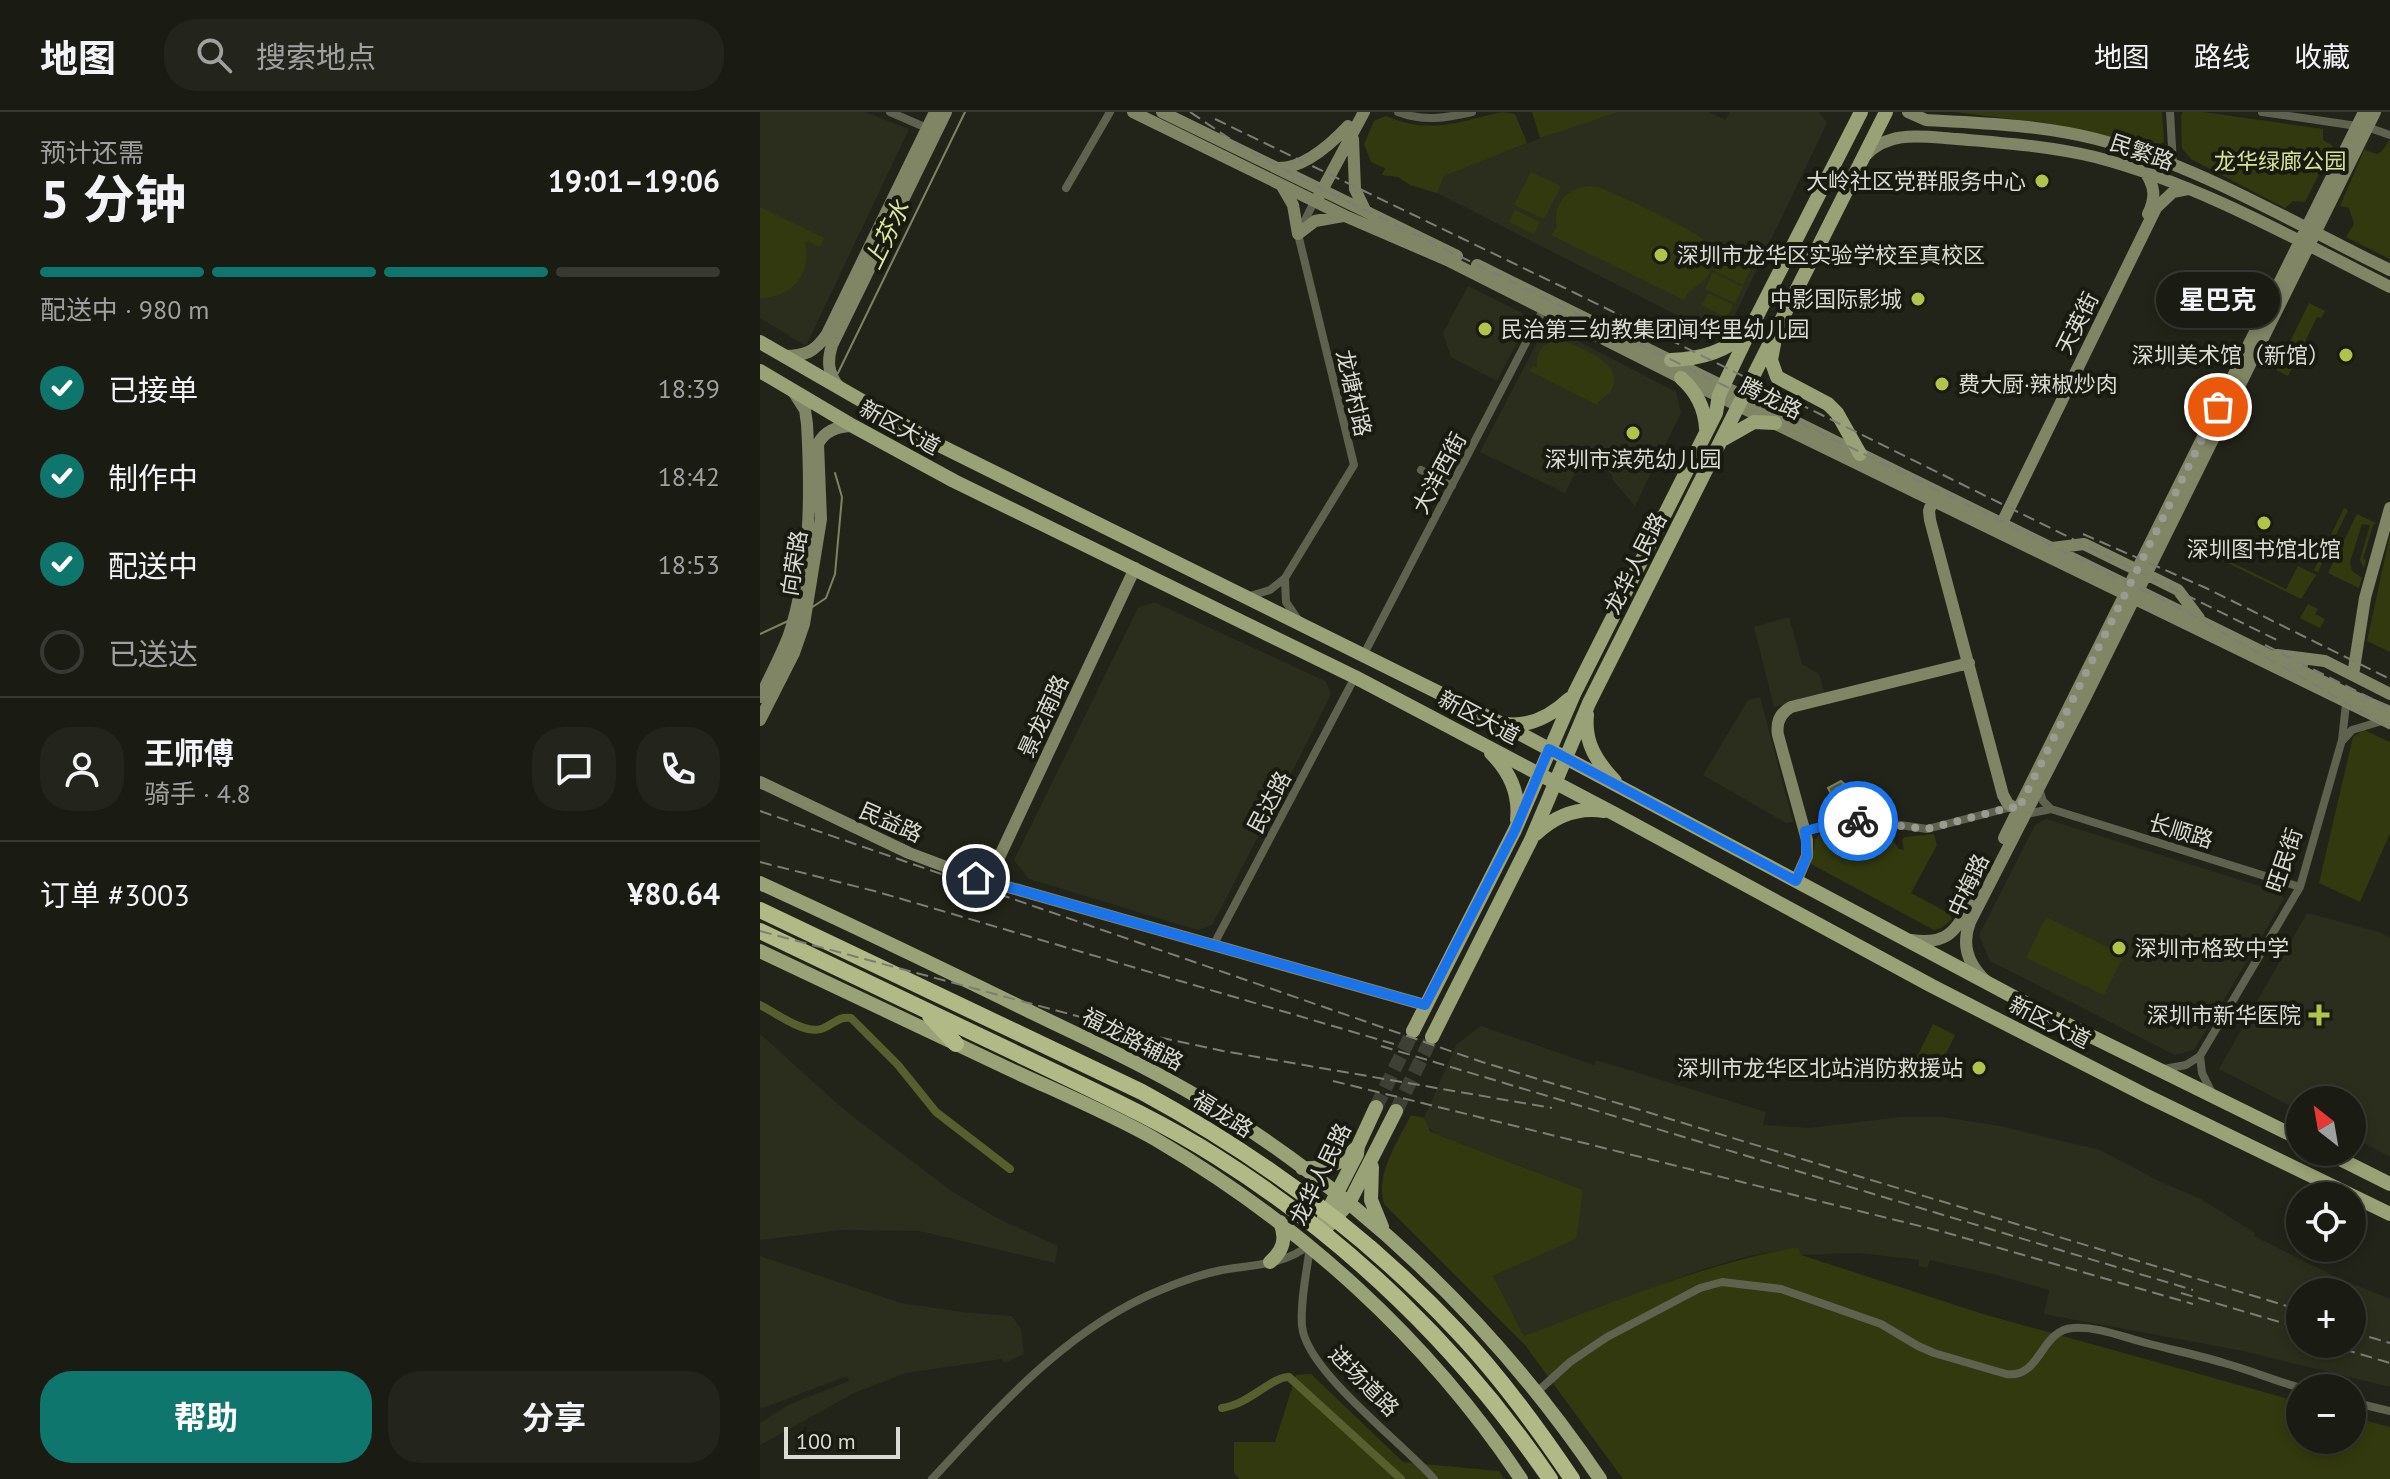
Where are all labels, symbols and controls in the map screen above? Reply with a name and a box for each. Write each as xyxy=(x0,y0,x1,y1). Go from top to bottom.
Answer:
search box xyxy=(164,19,724,91)
text: 地图 xyxy=(40,33,116,82)
icon: search xyxy=(192,33,236,77)
text: 搜索地点 xyxy=(256,37,376,76)
text: 地图 xyxy=(2094,38,2150,75)
text: 路线 xyxy=(2194,38,2250,75)
text: 收藏 xyxy=(2294,38,2350,75)
street label: 民繁路 xyxy=(2106,128,2178,176)
text: 预计还需 xyxy=(40,136,144,169)
park label: 龙华绿廊公园 xyxy=(2214,147,2346,175)
text: 19:01–19:06 xyxy=(548,161,720,200)
text: 5 分钟 xyxy=(40,165,187,232)
place label: 大岭社区党群服务中心 xyxy=(1806,167,2026,195)
marker: 大岭社区党群服务中心 xyxy=(2033,172,2051,190)
water label: 上芬水 xyxy=(857,195,917,274)
place label: 深圳市龙华区实验学校至真校区 xyxy=(1677,241,1985,269)
marker: 深圳市龙华区实验学校至真校区 xyxy=(1652,246,1670,264)
callout: 星巴克 xyxy=(2156,271,2280,327)
text: 星巴克 xyxy=(2179,283,2257,316)
place label: 中影国际影城 xyxy=(1770,285,1902,313)
street label: 天英街 xyxy=(2050,287,2104,359)
marker: 中影国际影城 xyxy=(1909,290,1927,308)
text: 配送中 · 980 m xyxy=(40,293,209,326)
place label: 民治第三幼教集团闻华里幼儿园 xyxy=(1501,315,1809,343)
marker: 民治第三幼教集团闻华里幼儿园 xyxy=(1476,320,1494,338)
place label: 深圳美术馆（新馆） xyxy=(2132,341,2330,369)
marker: 深圳美术馆（新馆） xyxy=(2337,346,2355,364)
street label: 龙塘村路 xyxy=(1330,347,1378,439)
icon: check xyxy=(40,366,84,410)
text: 已接单 xyxy=(108,370,198,409)
place label: 费大厨·辣椒炒肉 xyxy=(1958,370,2118,398)
street label: 腾龙路 xyxy=(1735,371,1807,425)
text: 18:39 xyxy=(658,372,720,405)
pin xyxy=(2184,373,2252,441)
marker: 费大厨·辣椒炒肉 xyxy=(1933,375,1951,393)
icon: bag xyxy=(2196,385,2240,429)
street label: 新区大道 xyxy=(855,393,945,461)
marker: 深圳市滨苑幼儿园 xyxy=(1624,424,1642,442)
street label: 大洋西街 xyxy=(1406,428,1472,518)
place label: 深圳市滨苑幼儿园 xyxy=(1545,445,1721,473)
icon: check xyxy=(40,454,84,498)
text: 制作中 xyxy=(108,458,198,497)
text: 18:42 xyxy=(658,460,720,493)
street label: 龙华人民路 xyxy=(1598,508,1672,618)
marker: 深圳图书馆北馆 xyxy=(2255,514,2273,532)
street label: 向荣路 xyxy=(775,528,813,598)
place label: 深圳图书馆北馆 xyxy=(2187,535,2341,563)
icon: check xyxy=(40,542,84,586)
text: 配送中 xyxy=(108,546,198,585)
text: 18:53 xyxy=(658,548,720,581)
text: 已送达 xyxy=(108,634,198,673)
street label: 景龙南路 xyxy=(1012,670,1074,762)
street label: 新区大道 xyxy=(1434,684,1524,750)
button: person xyxy=(40,727,124,811)
button: chat xyxy=(532,727,616,811)
button: phone xyxy=(636,727,720,811)
text: 王师傅 xyxy=(144,733,234,772)
street label: 民达路 xyxy=(1241,766,1297,838)
text: 骑手 · 4.8 xyxy=(144,777,251,810)
courier xyxy=(1818,781,1898,861)
street label: 民益路 xyxy=(855,796,927,848)
icon: bike xyxy=(1836,799,1880,843)
street label: 长顺路 xyxy=(2145,808,2217,854)
street label: 旺民街 xyxy=(2260,824,2308,896)
pin xyxy=(942,844,1010,912)
street label: 中梅路 xyxy=(1941,849,1995,921)
icon: home xyxy=(954,856,998,900)
text: ¥80.64 xyxy=(628,874,720,913)
text: 订单 #3003 xyxy=(40,875,190,914)
place label: 深圳市格致中学 xyxy=(2135,934,2289,962)
marker: 深圳市格致中学 xyxy=(2110,939,2128,957)
street label: 新区大道 xyxy=(2004,990,2096,1054)
place label: 深圳市新华医院 xyxy=(2147,1001,2301,1029)
street label: 福龙路辅路 xyxy=(1078,1002,1188,1076)
marker: 深圳市新华医院 xyxy=(2308,1004,2330,1026)
place label: 深圳市龙华区北站消防救援站 xyxy=(1677,1054,1963,1082)
marker: 深圳市龙华区北站消防救援站 xyxy=(1970,1059,1988,1077)
street label: 福龙路 xyxy=(1188,1085,1258,1143)
north arrow xyxy=(2286,1086,2366,1166)
map controls xyxy=(2286,1086,2366,1454)
street label: 龙华人民路 xyxy=(1283,1118,1357,1230)
button: locate xyxy=(2286,1182,2366,1262)
button: + xyxy=(2286,1278,2366,1358)
street label: 进场道路 xyxy=(1323,1340,1405,1422)
button: 帮助 xyxy=(40,1371,372,1463)
button: 分享 xyxy=(388,1371,720,1463)
button: − xyxy=(2286,1374,2366,1454)
scale bar xyxy=(784,1423,900,1459)
text: 100 m xyxy=(796,1427,856,1455)

